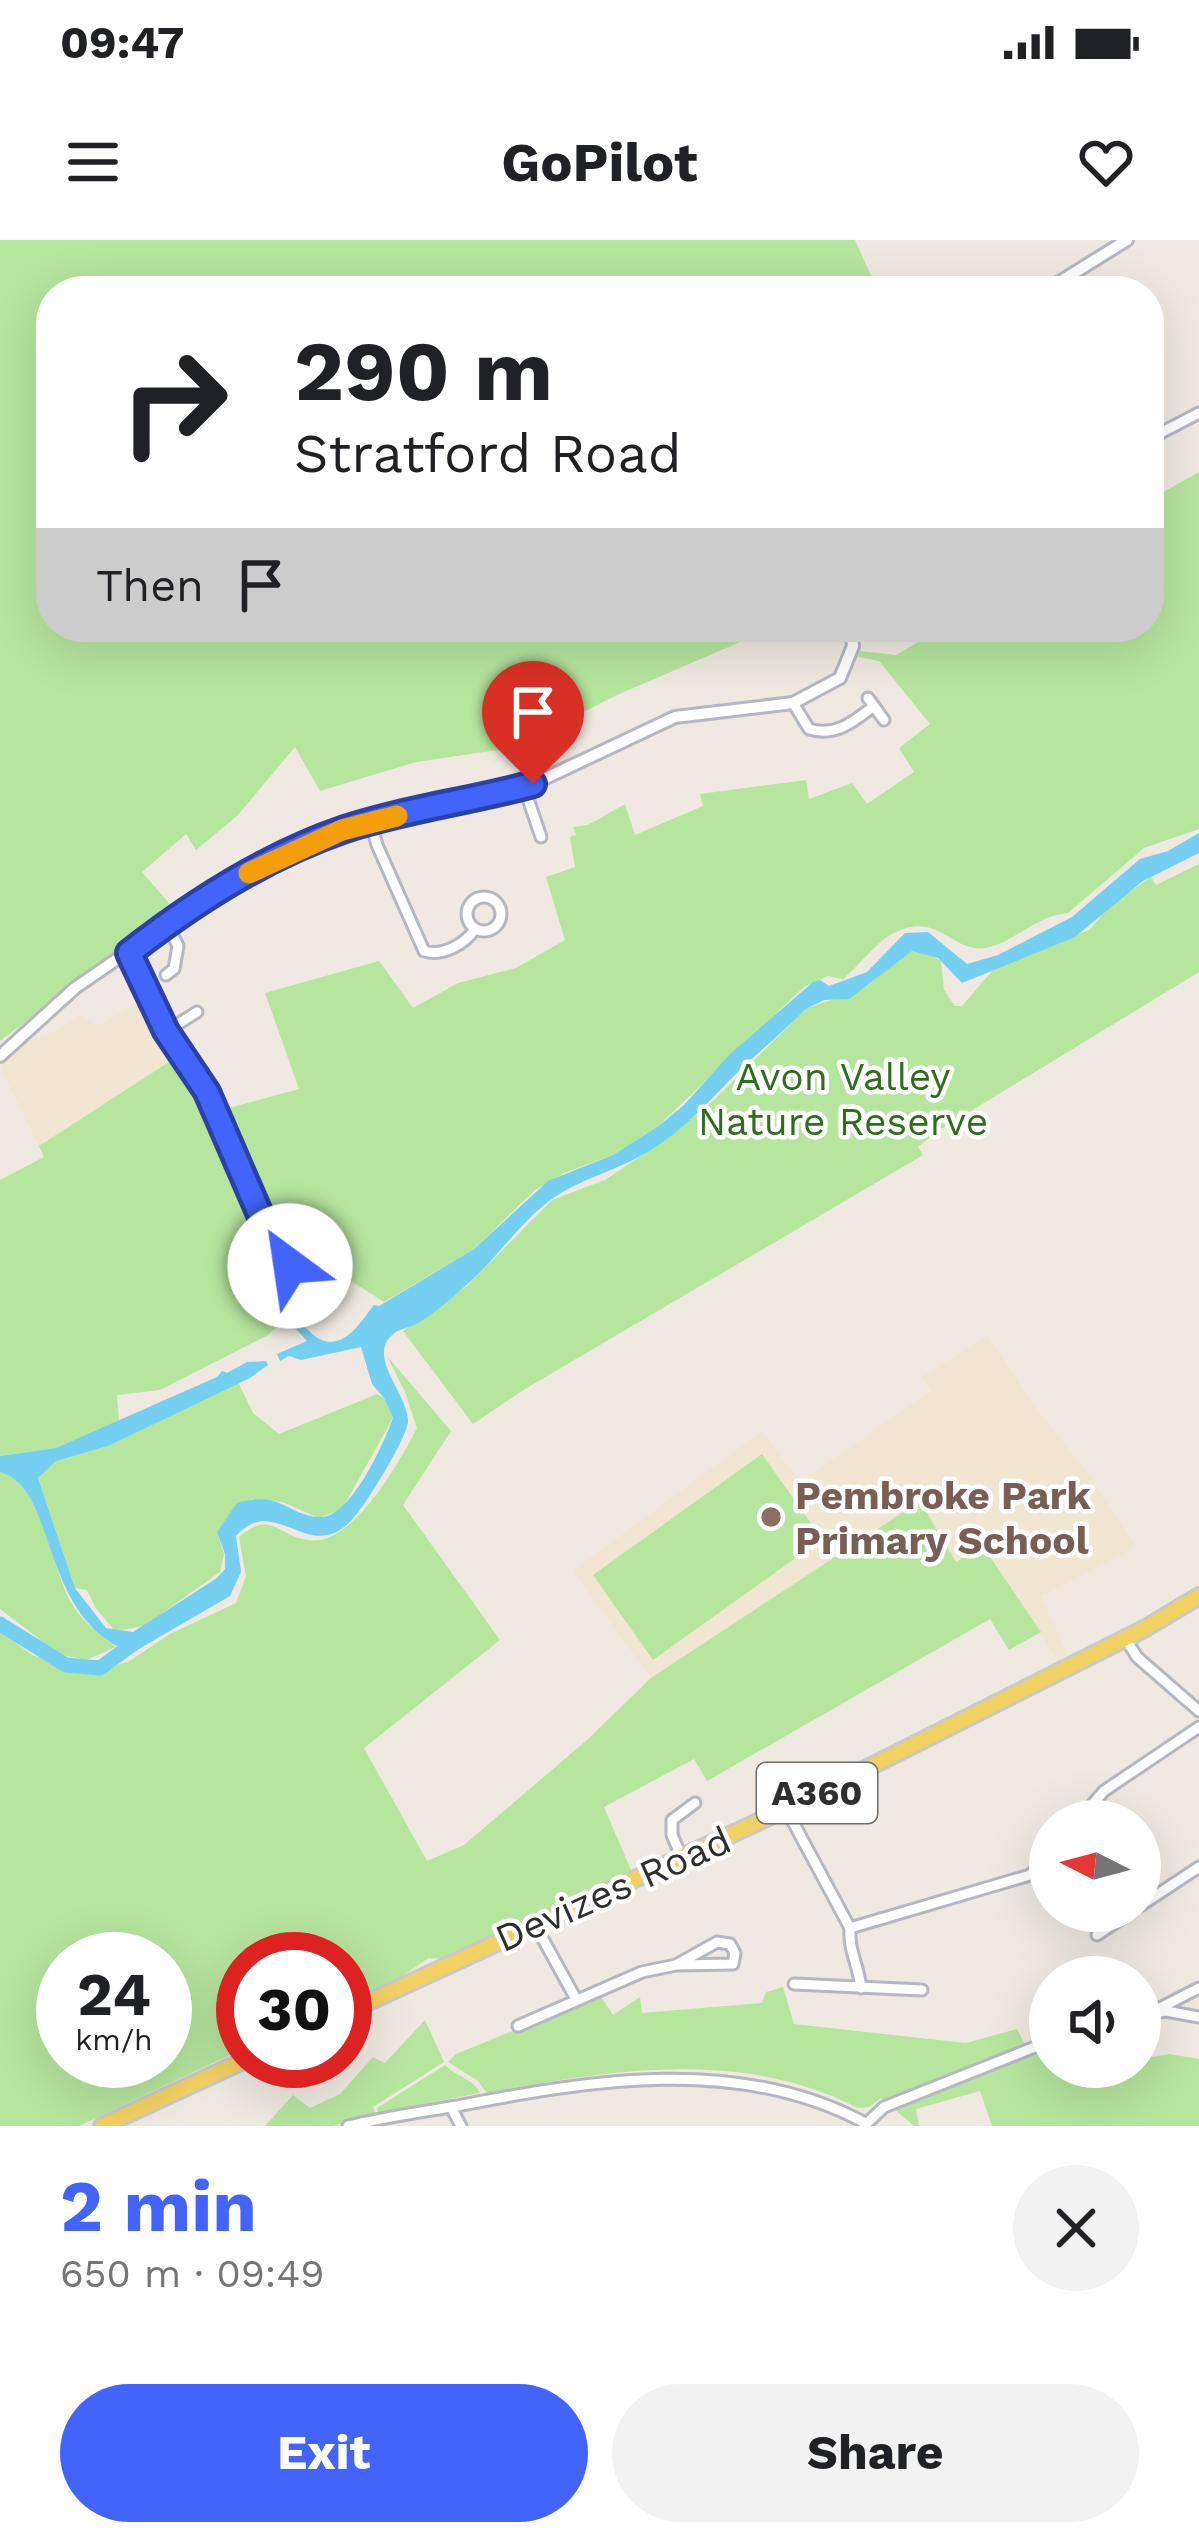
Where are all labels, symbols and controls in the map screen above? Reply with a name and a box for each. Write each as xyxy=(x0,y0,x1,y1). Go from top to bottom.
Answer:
text: 09:47 xyxy=(60,16,184,69)
icon: menu xyxy=(60,129,126,195)
icon: heart xyxy=(1073,129,1139,195)
text: GoPilot xyxy=(501,131,698,194)
text: 290 m xyxy=(294,322,553,420)
icon: right xyxy=(96,324,252,480)
text: Stratford Road xyxy=(294,422,682,485)
icon: arrive xyxy=(228,552,294,618)
text: Then xyxy=(96,559,204,612)
pin xyxy=(482,661,584,784)
icon: arrive xyxy=(500,679,566,745)
park label: Avon Valley Nature Reserve xyxy=(698,1054,988,1144)
position arrow xyxy=(227,1203,353,1329)
place label: Pembroke Park Primary School xyxy=(795,1473,1091,1563)
marker: Pembroke Park Primary School xyxy=(758,1504,784,1530)
road number: A360 xyxy=(757,1763,877,1823)
north arrow xyxy=(1029,1800,1161,1932)
map controls xyxy=(1029,1800,1161,2088)
street label: Devizes Road xyxy=(488,1817,738,1961)
speed limit sign: 30 xyxy=(216,1932,372,2088)
button: sound xyxy=(1029,1956,1161,2088)
text: 24 xyxy=(77,1959,151,2030)
text: km/h xyxy=(75,2022,153,2057)
text: 2 min xyxy=(60,2164,257,2248)
button: close xyxy=(1013,2165,1139,2291)
text: 650 m · 09:49 xyxy=(60,2251,324,2296)
button: Exit xyxy=(60,2384,588,2522)
button: Share xyxy=(612,2384,1139,2522)

